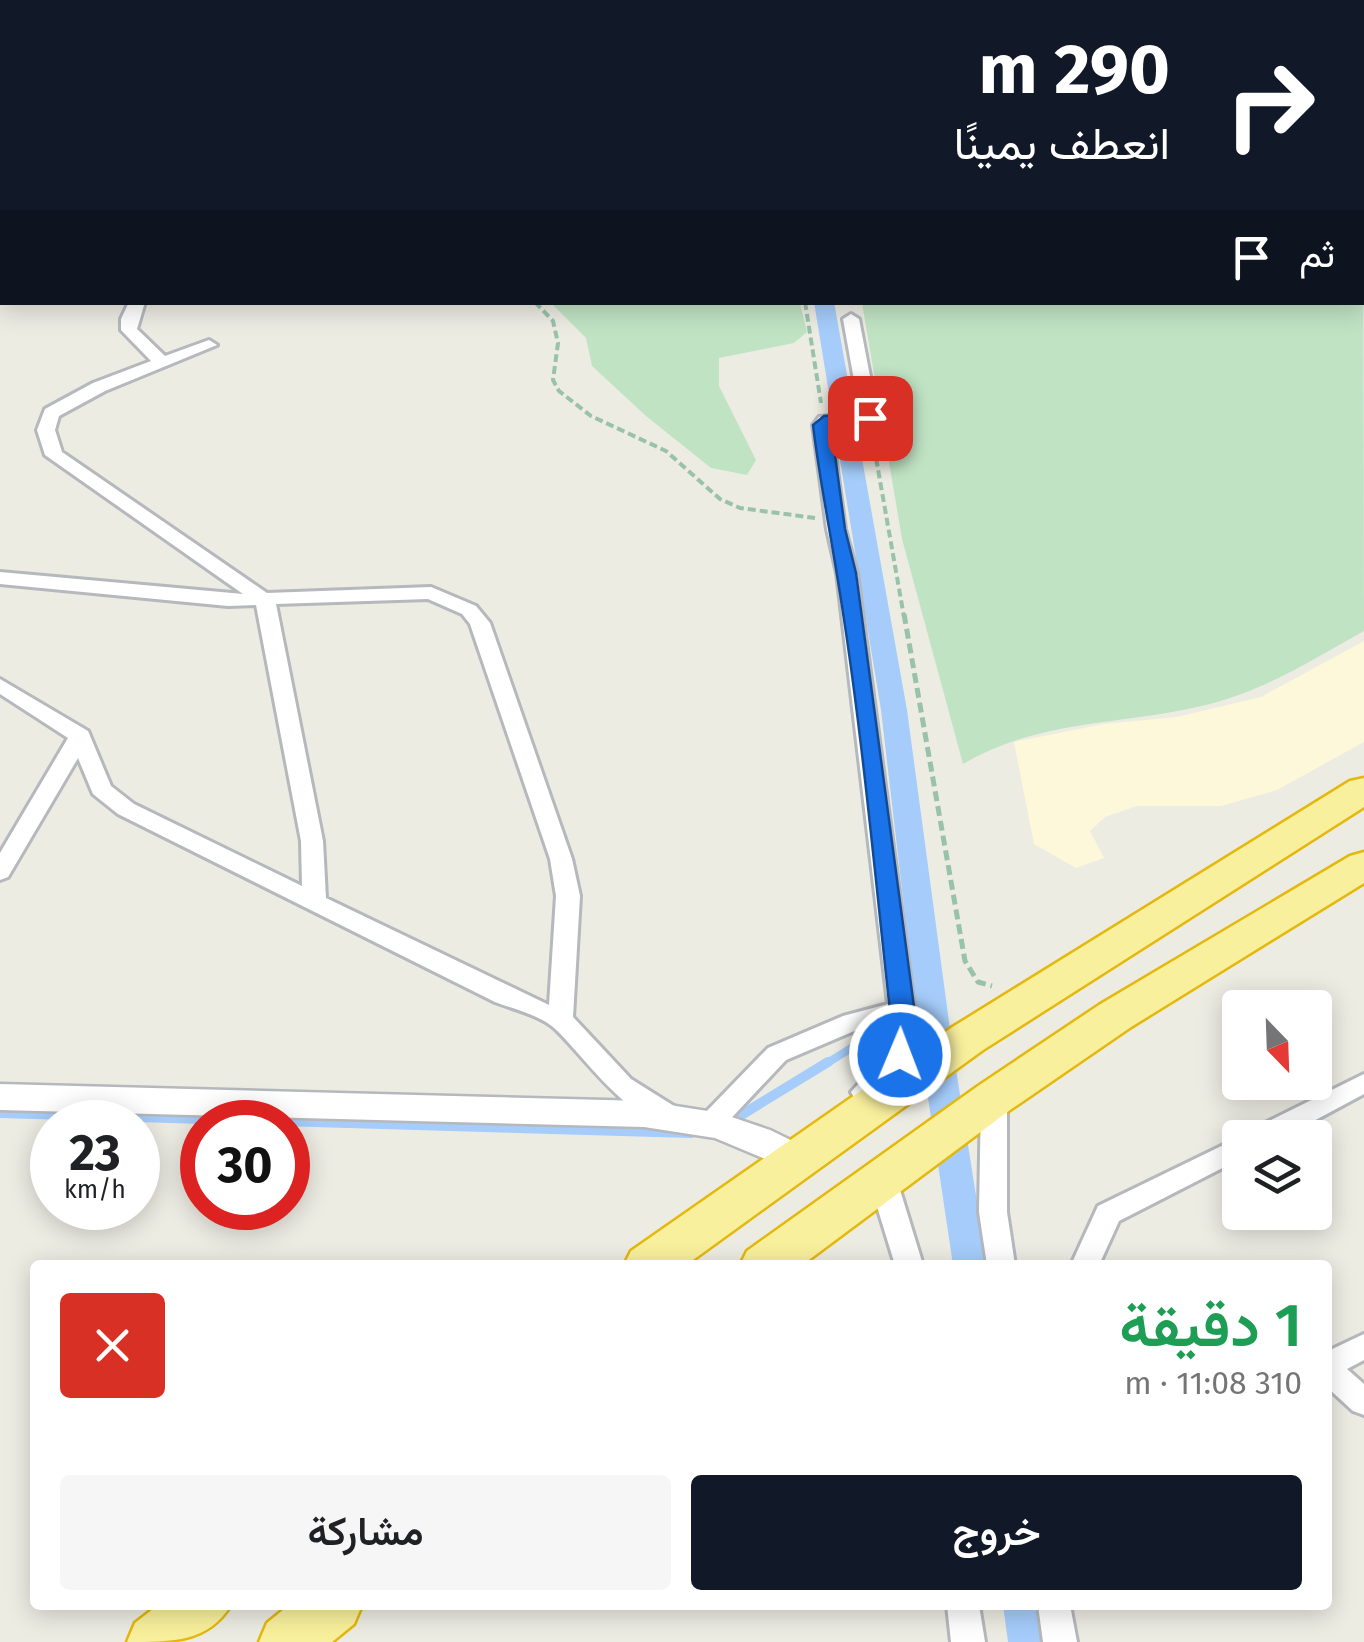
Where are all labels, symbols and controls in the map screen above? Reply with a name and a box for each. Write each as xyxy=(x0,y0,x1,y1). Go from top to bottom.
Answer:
text: 290 m xyxy=(979,28,1170,112)
icon: right xyxy=(1205,40,1335,170)
text: انعطف يمينًا xyxy=(954,117,1170,171)
icon: arrive xyxy=(1224,230,1279,285)
text: ثم xyxy=(1299,231,1335,277)
pin xyxy=(828,376,913,461)
icon: arrive xyxy=(843,391,898,446)
north arrow xyxy=(1222,990,1332,1100)
map controls xyxy=(1222,990,1332,1230)
position arrow xyxy=(848,1003,952,1107)
speed limit sign: 30 xyxy=(180,1100,310,1230)
button: layers xyxy=(1222,1120,1332,1230)
text: 23 xyxy=(69,1123,121,1183)
text: km/h xyxy=(64,1175,126,1205)
text: 1 دقيقة xyxy=(1119,1290,1302,1362)
button: close xyxy=(60,1293,165,1398)
text: 310 m · 11:08 xyxy=(1124,1364,1302,1402)
button: مشاركة xyxy=(60,1475,671,1590)
button: خروج xyxy=(691,1475,1302,1590)

